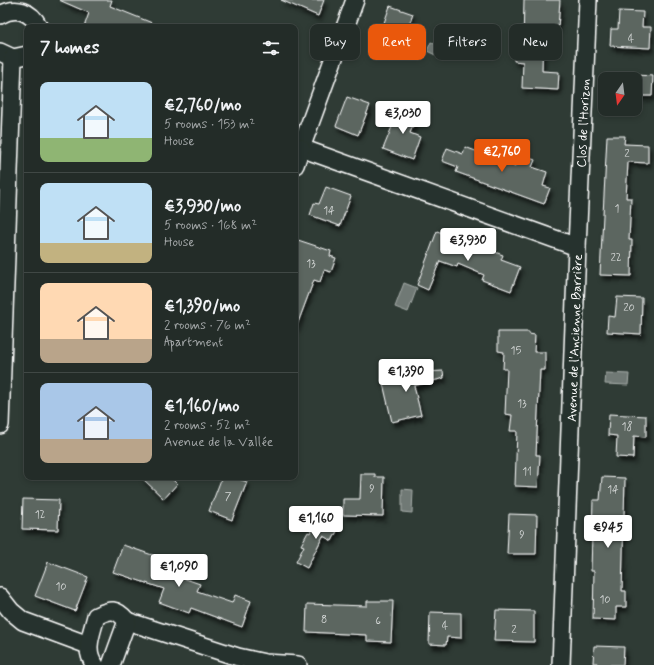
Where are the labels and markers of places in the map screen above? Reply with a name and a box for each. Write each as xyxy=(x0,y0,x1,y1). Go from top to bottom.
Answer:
pin: €3,030 xyxy=(370,101,436,135)
pin: €2,760 xyxy=(469,139,535,173)
pin: €3,930 xyxy=(435,228,501,262)
pin: €1,390 xyxy=(373,359,439,393)
pin: €1,160 xyxy=(283,506,349,540)
pin: €945 xyxy=(584,515,632,549)
pin: €1,090 xyxy=(146,554,212,588)

